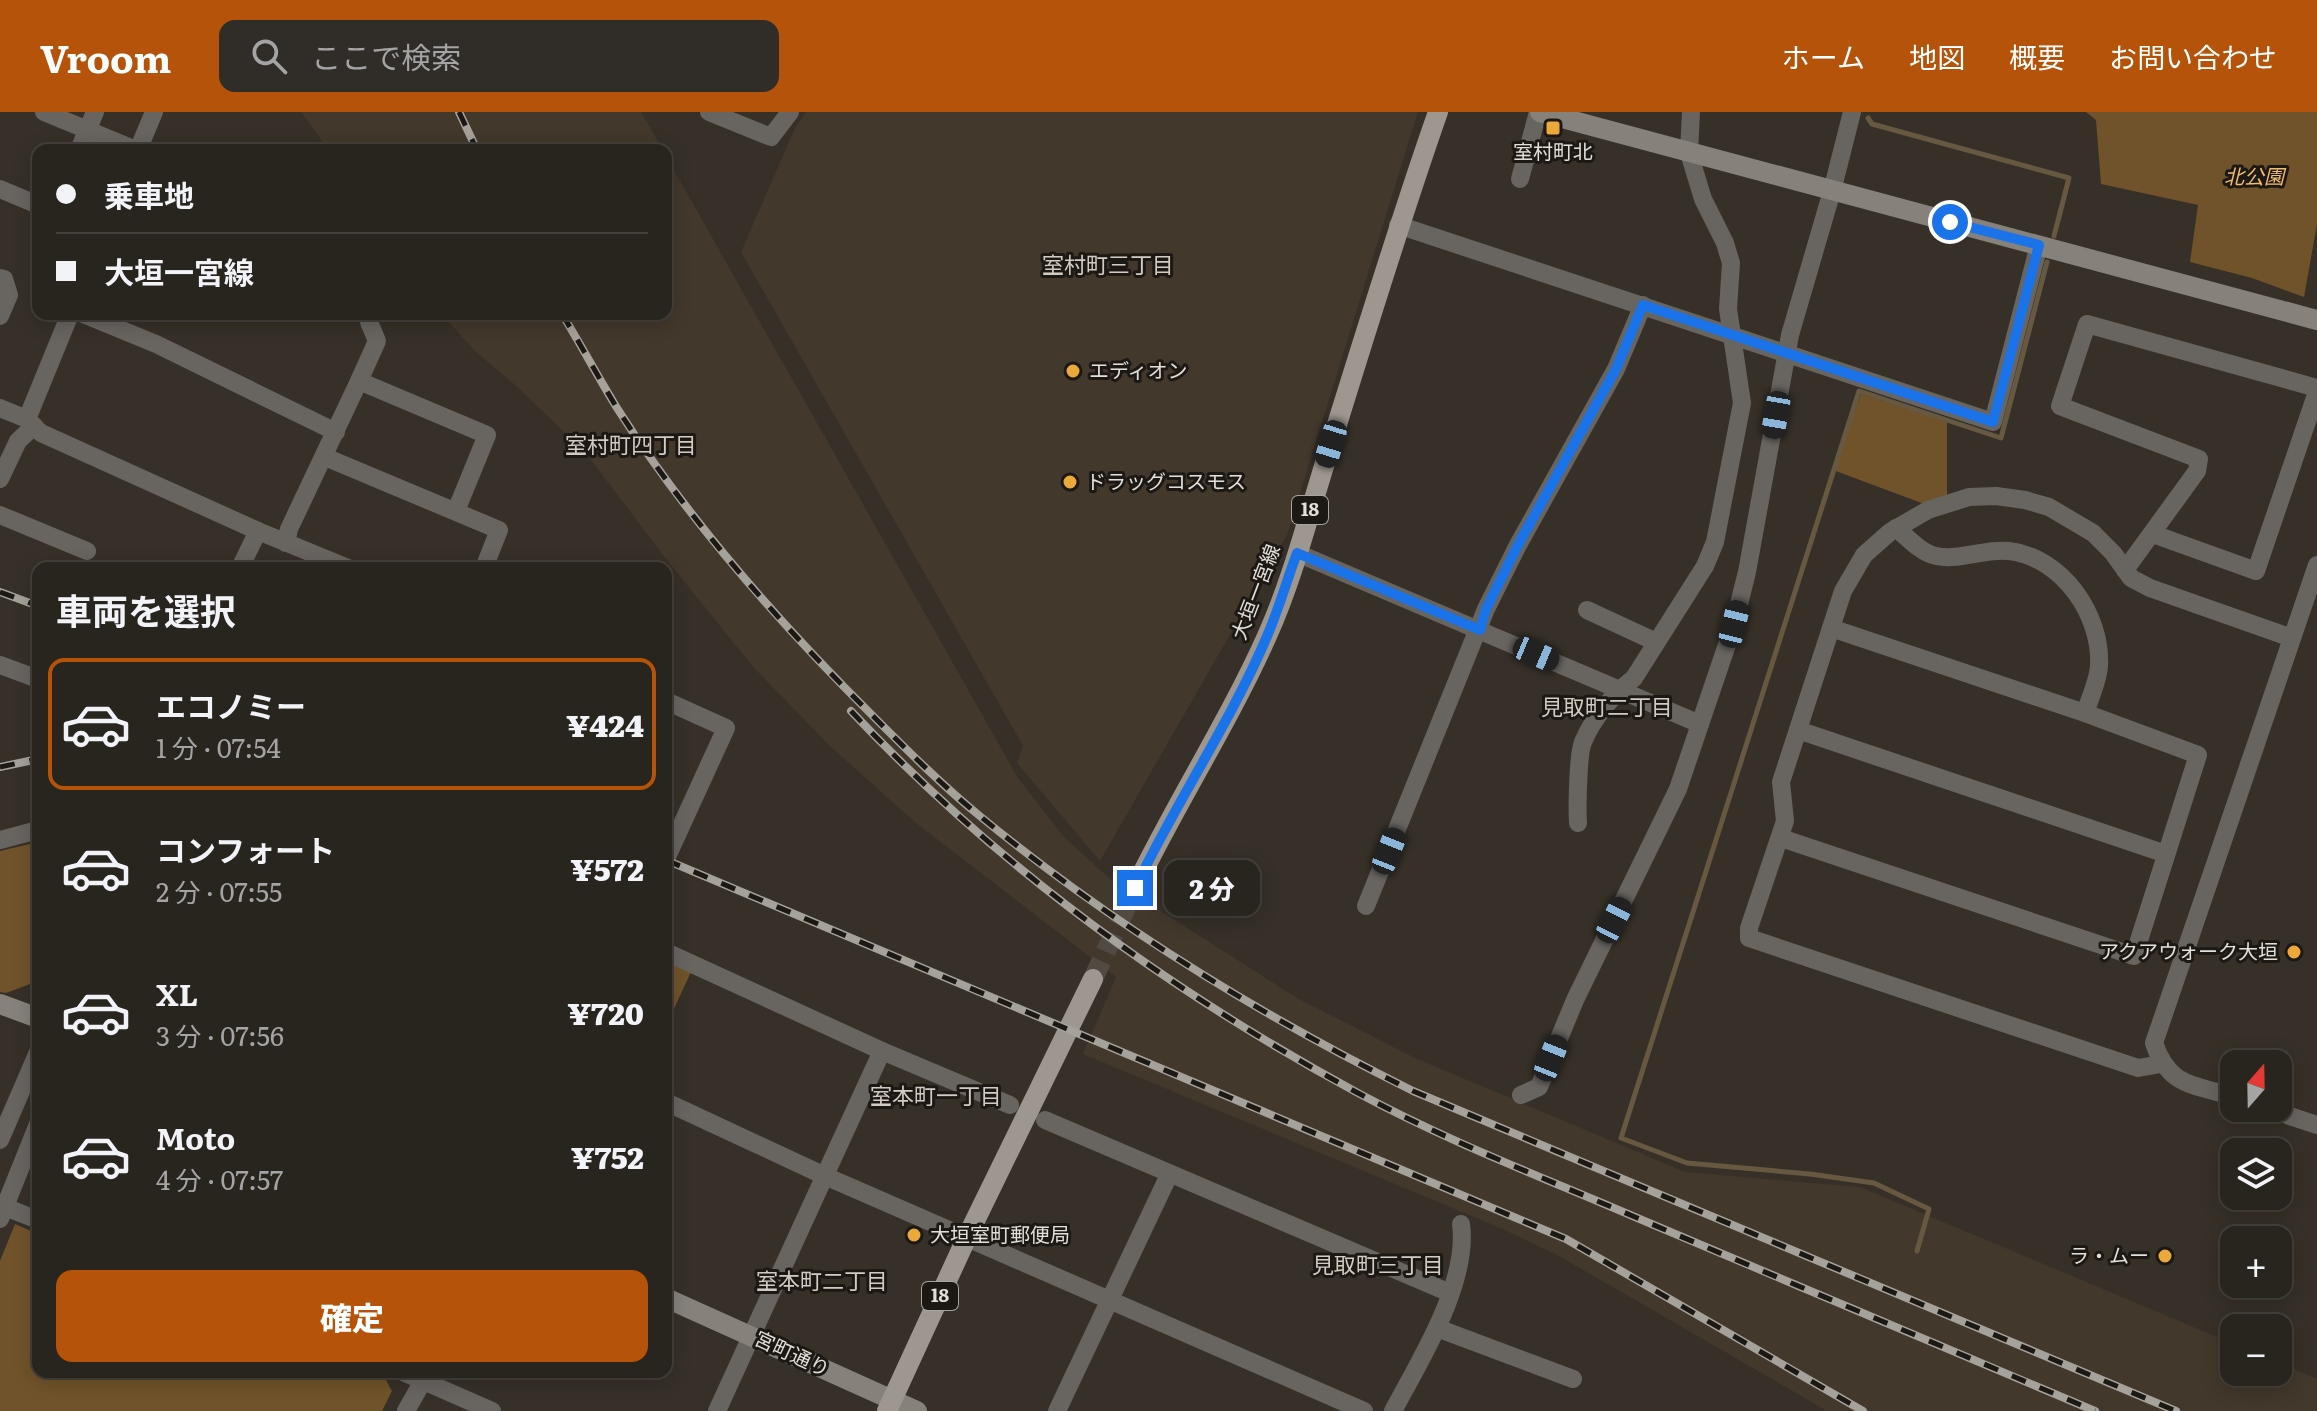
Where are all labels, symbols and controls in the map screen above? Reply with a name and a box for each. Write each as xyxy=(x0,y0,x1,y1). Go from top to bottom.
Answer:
search box xyxy=(219,20,779,92)
text: Vroom xyxy=(40,28,171,85)
icon: search xyxy=(247,34,291,78)
text: ここで検索 xyxy=(311,34,461,78)
text: ホーム xyxy=(1782,35,1865,77)
text: 地図 xyxy=(1909,35,1965,77)
text: 概要 xyxy=(2009,35,2065,77)
text: お問い合わせ xyxy=(2109,35,2277,77)
marker: 室村町北 xyxy=(1544,119,1562,137)
place label: 室村町北 xyxy=(1513,135,1593,165)
park label: 北公園 xyxy=(2224,160,2287,190)
text: 乗車地 xyxy=(104,172,194,216)
route start xyxy=(1932,204,1968,240)
district label: 室村町三丁目 xyxy=(1042,247,1174,280)
text: 大垣一宮線 xyxy=(104,249,254,293)
place label: エディオン xyxy=(1089,354,1188,384)
marker: エディオン xyxy=(1064,362,1082,380)
car xyxy=(1760,389,1792,441)
car xyxy=(1313,418,1349,470)
district label: 室村町四丁目 xyxy=(565,427,697,460)
place label: ドラッグコスモス xyxy=(1086,465,1246,495)
marker: ドラッグコスモス xyxy=(1061,473,1079,491)
road number: 18 xyxy=(1292,496,1328,524)
street label: 大垣一宮線 xyxy=(1222,539,1286,643)
text: 車両を選択 xyxy=(56,583,236,636)
car xyxy=(1717,598,1751,650)
car xyxy=(1509,634,1563,674)
text: エコノミー xyxy=(156,683,306,727)
icon: car xyxy=(60,688,132,760)
district label: 見取町二丁目 xyxy=(1541,689,1673,722)
text: ¥424 xyxy=(566,702,644,746)
text: 1 分 · 07:54 xyxy=(156,727,281,766)
car xyxy=(1369,824,1409,878)
text: コンフォート xyxy=(156,827,335,871)
icon: car xyxy=(60,832,132,904)
text: ¥572 xyxy=(571,846,644,890)
callout: 2 分 xyxy=(1163,860,1259,916)
text: 2 分 xyxy=(1189,868,1235,907)
route end xyxy=(1117,870,1153,906)
text: 2 分 · 07:55 xyxy=(156,871,282,910)
car xyxy=(1592,893,1636,947)
place label: アクアウォーク大垣 xyxy=(2099,935,2278,965)
marker: アクアウォーク大垣 xyxy=(2285,943,2303,961)
text: XL xyxy=(156,971,198,1015)
icon: car xyxy=(60,976,132,1048)
text: ¥720 xyxy=(568,990,644,1034)
text: 3 分 · 07:56 xyxy=(156,1015,284,1054)
car xyxy=(1531,1031,1571,1085)
north arrow xyxy=(2220,1050,2292,1122)
map controls xyxy=(2220,1050,2292,1386)
district label: 室本町一丁目 xyxy=(870,1078,1002,1111)
text: Moto xyxy=(156,1115,235,1159)
icon: car xyxy=(60,1120,132,1192)
text: ¥752 xyxy=(571,1134,644,1178)
button: layers xyxy=(2220,1138,2292,1210)
text: 4 分 · 07:57 xyxy=(156,1159,283,1198)
place label: 大垣室町郵便局 xyxy=(930,1218,1070,1248)
marker: 大垣室町郵便局 xyxy=(905,1226,923,1244)
button: + xyxy=(2220,1226,2292,1298)
place label: ラ・ムー xyxy=(2069,1239,2149,1269)
district label: 見取町三丁目 xyxy=(1312,1247,1444,1280)
marker: ラ・ムー xyxy=(2156,1247,2174,1265)
district label: 室本町二丁目 xyxy=(756,1263,888,1296)
button: 確定 xyxy=(56,1270,648,1362)
road number: 18 xyxy=(922,1282,958,1310)
button: − xyxy=(2220,1314,2292,1386)
street label: 宮町通り xyxy=(750,1322,835,1383)

